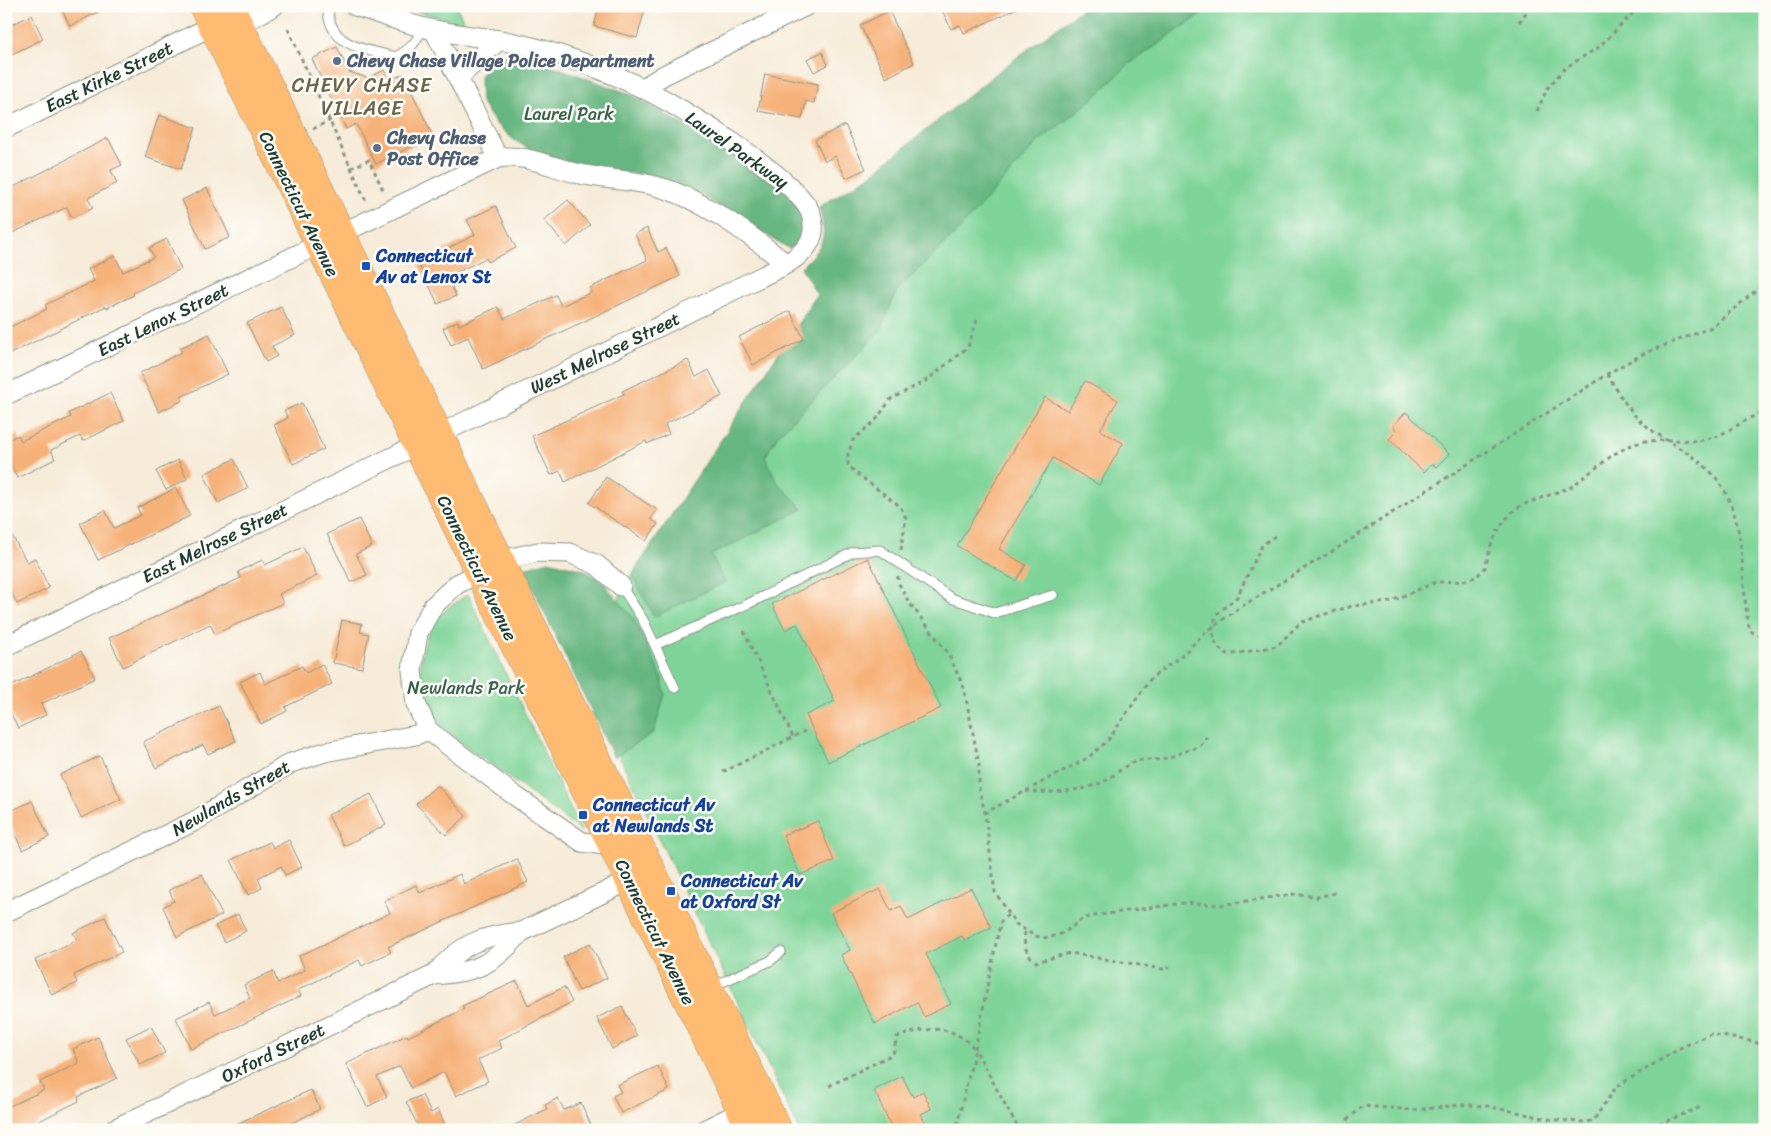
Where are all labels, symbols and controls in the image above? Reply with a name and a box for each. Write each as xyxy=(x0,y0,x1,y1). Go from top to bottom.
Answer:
street label: East Kirke Street xyxy=(40,32,179,122)
place label: Chevy Chase Village Police Department xyxy=(346,45,655,77)
marker: Chevy Chase Village Police Department xyxy=(331,55,343,67)
district label: CHEVY CHASE VILLAGE xyxy=(292,68,433,126)
park label: Laurel Park xyxy=(524,98,614,130)
street label: Laurel Parkway xyxy=(678,102,796,198)
place label: Chevy Chase Post Office xyxy=(386,122,486,175)
street label: Connecticut Avenue xyxy=(250,125,348,283)
marker: Chevy Chase Post Office xyxy=(371,142,383,154)
place label: Connecticut Av at Lenox St xyxy=(375,240,492,293)
marker: Connecticut Av at Lenox St xyxy=(360,260,372,272)
street label: East Lenox Street xyxy=(92,274,234,366)
street label: West Melrose Street xyxy=(524,303,686,403)
street label: Connecticut Avenue xyxy=(428,489,526,647)
street label: East Melrose Street xyxy=(136,494,294,592)
park label: Newlands Park xyxy=(407,672,525,704)
street label: Newlands Street xyxy=(165,751,297,845)
place label: Connecticut Av at Newlands St xyxy=(592,789,716,842)
marker: Connecticut Av at Newlands St xyxy=(577,809,589,821)
street label: Connecticut Avenue xyxy=(606,853,704,1011)
place label: Connecticut Av at Oxford St xyxy=(680,865,804,918)
marker: Connecticut Av at Oxford St xyxy=(665,885,677,897)
street label: Oxford Street xyxy=(216,1014,331,1092)

